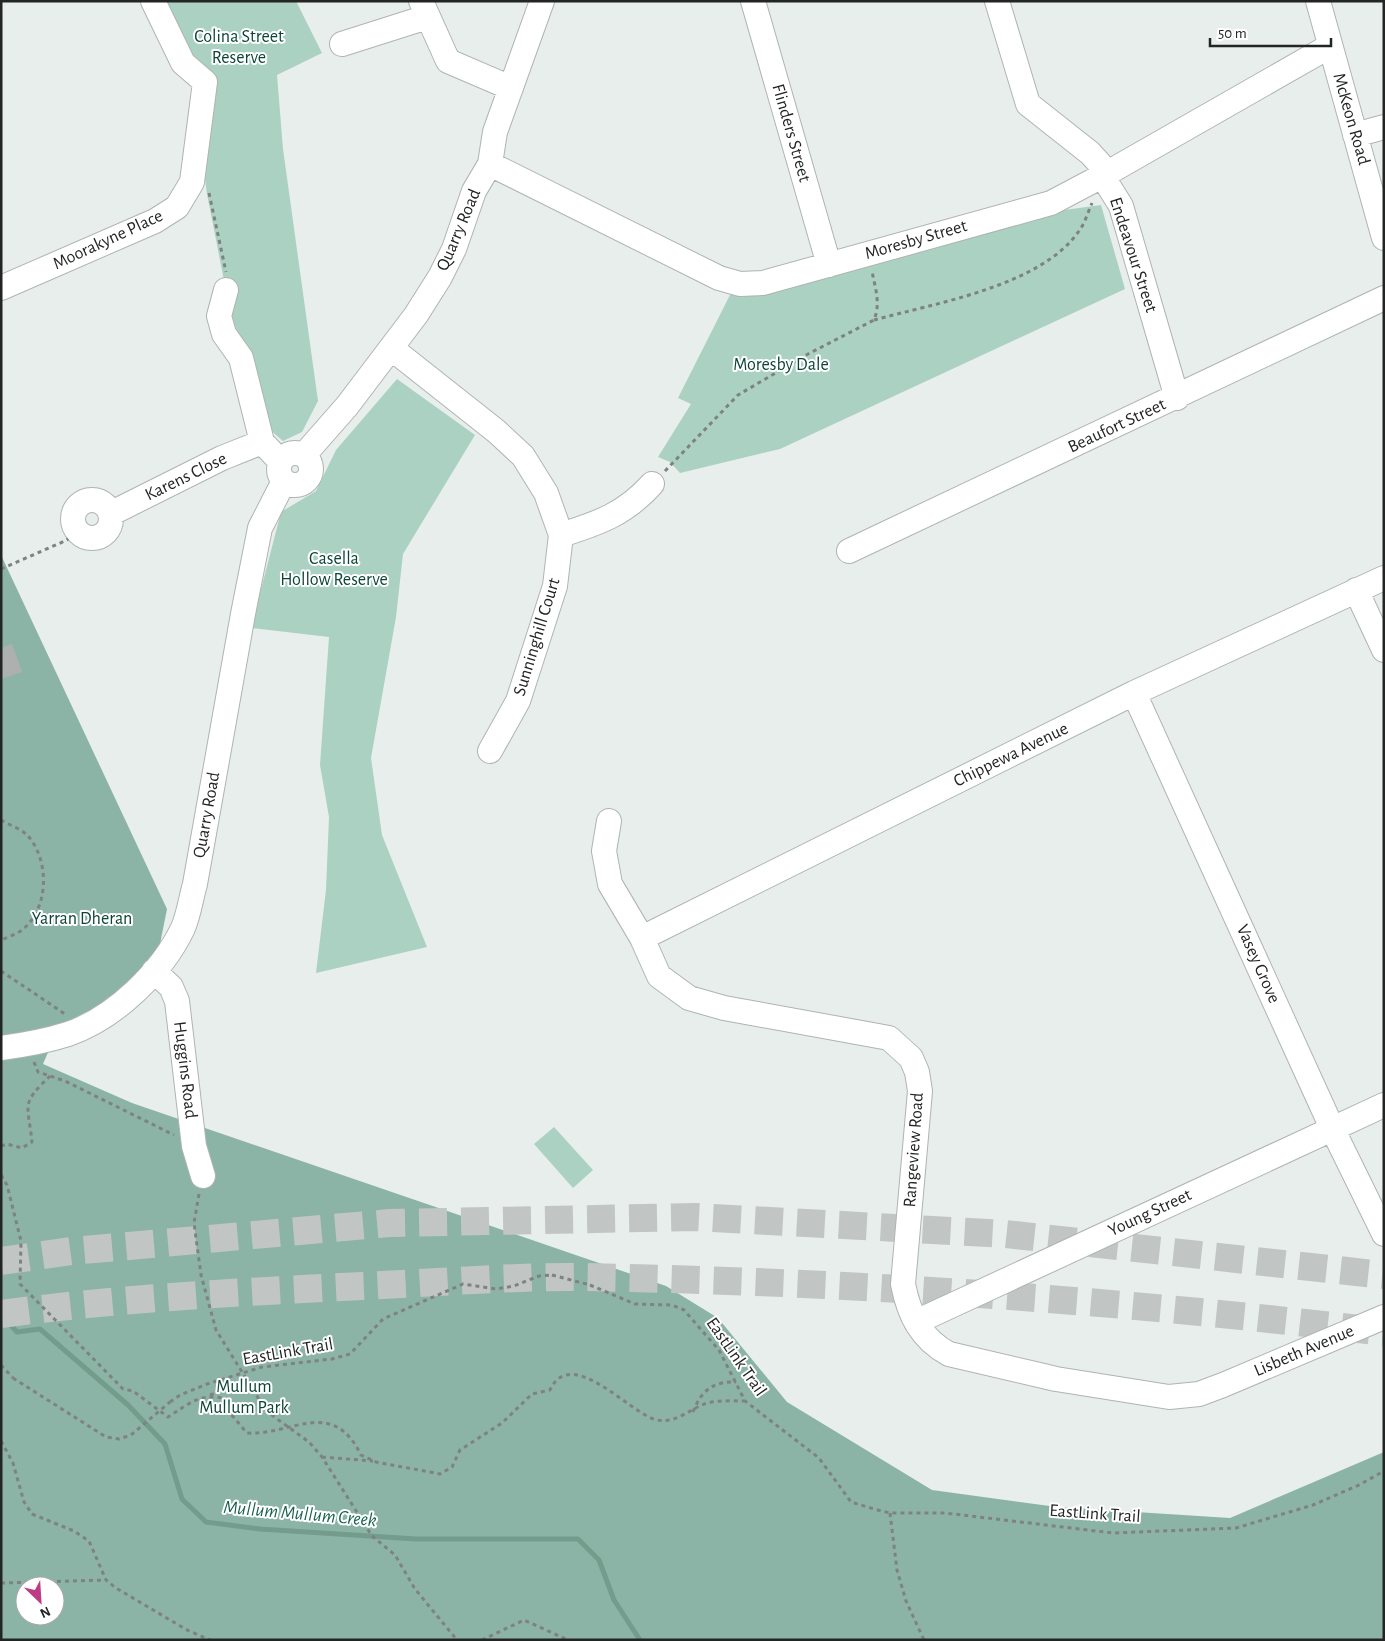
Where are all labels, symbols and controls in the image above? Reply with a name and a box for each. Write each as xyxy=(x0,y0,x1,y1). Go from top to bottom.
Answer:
scale bar xyxy=(1210,15,1331,47)
text: 50 m xyxy=(1218,26,1247,41)
park label: Colina Street Reserve xyxy=(194,28,284,67)
street label: McKeon Road xyxy=(1329,71,1373,167)
street label: Flinders Street xyxy=(768,82,814,184)
street label: Quarry Road xyxy=(434,186,484,274)
street label: Endeavour Street xyxy=(1106,195,1160,315)
street label: Moorakyne Place xyxy=(50,207,166,273)
street label: Moresby Street xyxy=(863,217,969,263)
park label: Moresby Dale xyxy=(733,356,829,374)
street label: Beaufort Street xyxy=(1065,395,1169,457)
street label: Karens Close xyxy=(142,450,230,504)
park label: Casella Hollow Reserve xyxy=(280,550,388,589)
street label: Sunninghill Court xyxy=(511,576,564,698)
street label: Chippewa Avenue xyxy=(951,719,1071,791)
street label: Quarry Road xyxy=(191,771,223,859)
park label: Yarran Dheran xyxy=(32,910,132,928)
street label: Vasey Grove xyxy=(1233,922,1283,1006)
street label: Huggins Road xyxy=(170,1020,200,1120)
street label: Rangeview Road xyxy=(901,1092,927,1208)
street label: Young Street xyxy=(1106,1186,1195,1240)
street label: EastLink Trail xyxy=(702,1314,770,1400)
street label: Lisbeth Avenue xyxy=(1251,1322,1357,1380)
street label: EastLink Trail xyxy=(241,1335,335,1369)
park label: Mullum Mullum Park xyxy=(199,1378,289,1417)
water label: Mullum Mullum Creek xyxy=(223,1498,378,1530)
street label: EastLink Trail xyxy=(1049,1502,1141,1526)
north arrow xyxy=(15,1576,65,1626)
text: N xyxy=(38,1603,52,1620)

